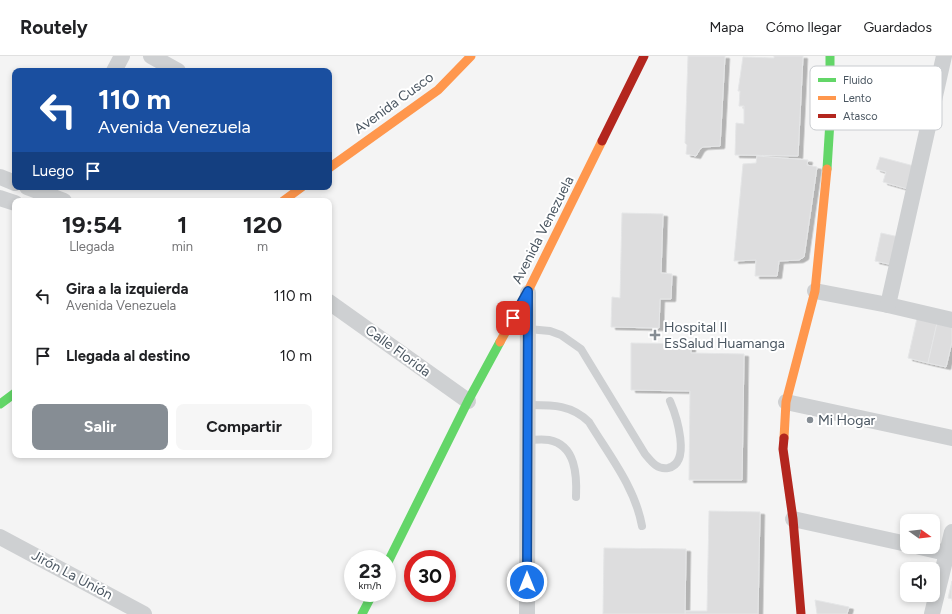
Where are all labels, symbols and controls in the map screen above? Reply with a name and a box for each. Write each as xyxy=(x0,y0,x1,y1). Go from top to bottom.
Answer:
text: Routely xyxy=(20,16,88,39)
text: Mapa xyxy=(709,19,744,36)
text: Cómo llegar xyxy=(766,19,841,36)
text: Guardados xyxy=(863,19,932,36)
legend xyxy=(810,66,942,130)
street label: Avenida Cusco xyxy=(351,68,437,138)
text: Fluido xyxy=(843,74,873,87)
text: 110 m xyxy=(98,82,171,116)
icon: left xyxy=(32,84,84,136)
text: Lento xyxy=(843,92,871,105)
text: Atasco xyxy=(843,110,878,123)
text: Avenida Venezuela xyxy=(98,116,251,138)
icon: arrive xyxy=(82,160,104,182)
text: Luego xyxy=(32,162,74,180)
street label: Avenida Venezuela xyxy=(508,173,578,287)
text: 19:54 xyxy=(62,210,122,239)
text: 1 xyxy=(177,210,187,239)
text: 120 xyxy=(243,210,282,239)
text: Llegada xyxy=(69,239,114,254)
text: min xyxy=(172,239,193,254)
text: m xyxy=(257,239,268,254)
text: Gira a la izquierda xyxy=(66,280,188,298)
icon: left xyxy=(32,285,54,307)
text: 110 m xyxy=(274,287,312,305)
text: Avenida Venezuela xyxy=(66,298,176,313)
pin xyxy=(496,301,530,335)
icon: arrive xyxy=(502,307,524,329)
place label: Hospital II EsSalud Huamanga xyxy=(664,319,785,352)
street label: Calle Florida xyxy=(362,322,434,380)
marker: Hospital II EsSalud Huamanga xyxy=(649,329,661,341)
icon: arrive xyxy=(32,345,54,367)
text: Llegada al destino xyxy=(66,347,190,365)
text: 10 m xyxy=(280,347,312,365)
button: Salir xyxy=(32,404,168,450)
button: Compartir xyxy=(176,404,312,450)
place label: Mi Hogar xyxy=(818,412,876,429)
marker: Mi Hogar xyxy=(805,415,815,425)
north arrow xyxy=(900,514,940,554)
map controls xyxy=(900,514,940,602)
street label: Jirón La Unión xyxy=(29,547,116,604)
speed limit sign: 30 xyxy=(404,550,456,602)
text: 23 xyxy=(359,559,381,583)
position arrow xyxy=(506,561,548,603)
button: sound xyxy=(900,562,940,602)
text: km/h xyxy=(359,579,381,592)

